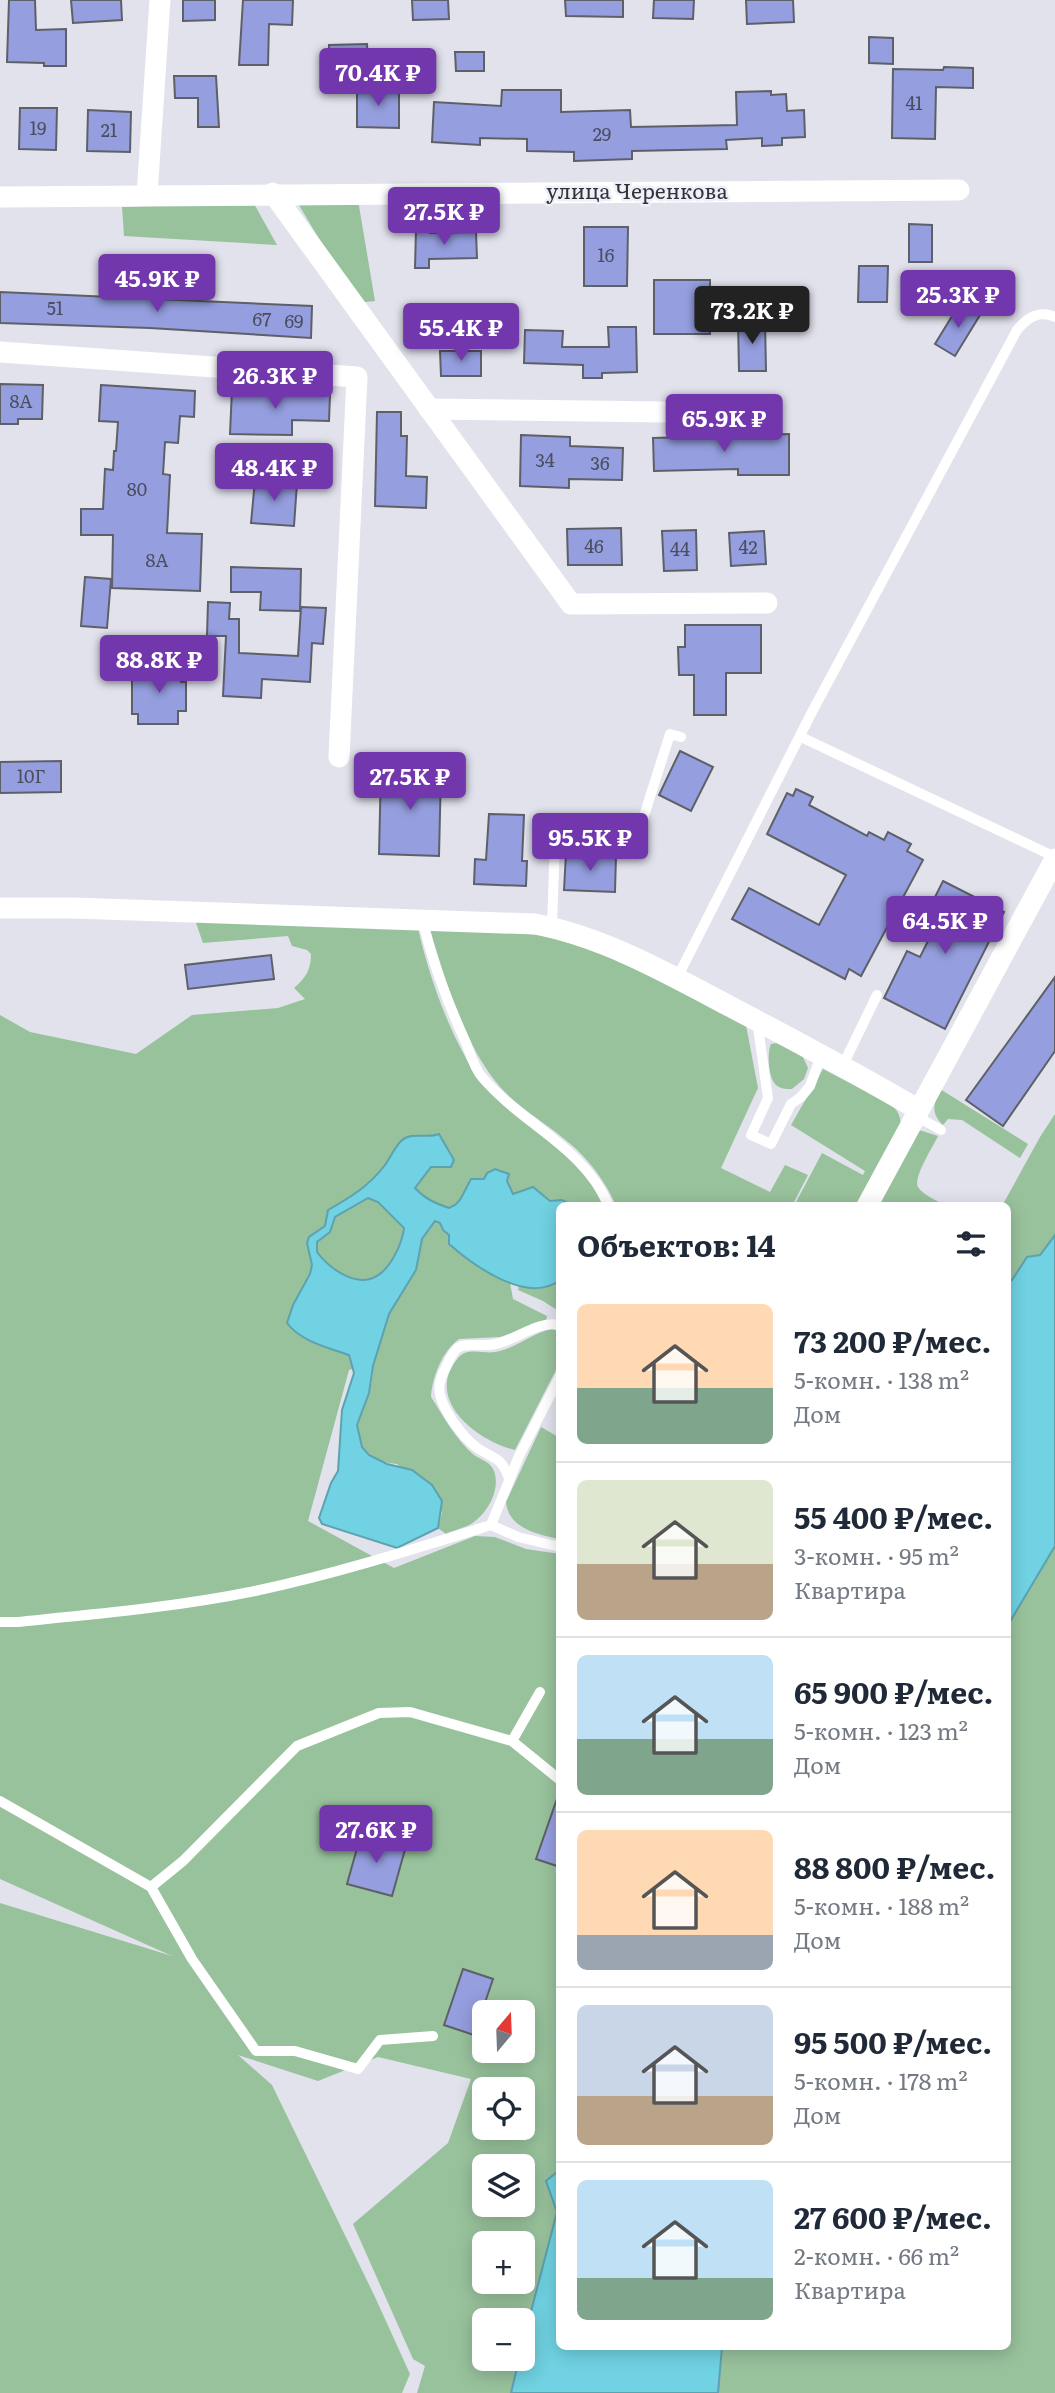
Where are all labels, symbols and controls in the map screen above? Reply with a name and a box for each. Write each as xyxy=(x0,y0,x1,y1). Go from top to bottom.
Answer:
pin: 70.4K ₽ xyxy=(313,48,443,108)
text: 70.4K ₽ xyxy=(335,54,421,88)
house number: 41 xyxy=(905,89,923,116)
house number: 19 xyxy=(30,114,46,141)
house number: 21 xyxy=(101,116,117,143)
house number: 29 xyxy=(593,120,611,147)
street label: улица Черенкова xyxy=(546,174,728,205)
pin: 27.5K ₽ xyxy=(379,188,509,247)
text: 27.5K ₽ xyxy=(404,193,484,227)
house number: 16 xyxy=(598,241,615,268)
pin: 45.9K ₽ xyxy=(92,254,222,314)
text: 45.9K ₽ xyxy=(114,260,200,294)
pin: 25.3K ₽ xyxy=(893,270,1023,330)
text: 25.3K ₽ xyxy=(916,276,1000,310)
pin: 73.2K ₽ xyxy=(687,286,817,346)
text: 73.2K ₽ xyxy=(710,292,794,326)
house number: 51 xyxy=(47,294,63,321)
pin: 55.4K ₽ xyxy=(396,304,526,363)
house number: 67 xyxy=(253,305,271,332)
house number: 69 xyxy=(284,307,304,334)
text: 55.4K ₽ xyxy=(419,309,503,343)
pin: 26.3K ₽ xyxy=(210,352,340,411)
text: 26.3K ₽ xyxy=(233,357,317,391)
house number: 8А xyxy=(9,387,33,414)
pin: 65.9K ₽ xyxy=(659,394,789,454)
text: 65.9K ₽ xyxy=(682,400,766,434)
pin: 48.4K ₽ xyxy=(209,444,339,503)
house number: 34 xyxy=(535,446,555,473)
text: 48.4K ₽ xyxy=(231,449,317,483)
house number: 36 xyxy=(590,449,610,476)
house number: 80 xyxy=(127,475,147,502)
house number: 46 xyxy=(584,532,604,559)
house number: 42 xyxy=(738,533,758,560)
house number: 44 xyxy=(670,535,690,562)
house number: 8А xyxy=(145,546,169,573)
pin: 88.8K ₽ xyxy=(94,636,224,695)
text: 88.8K ₽ xyxy=(116,641,202,675)
pin: 27.5K ₽ xyxy=(345,752,475,812)
text: 27.5K ₽ xyxy=(370,758,450,792)
house number: 10Г xyxy=(17,762,45,789)
pin: 95.5K ₽ xyxy=(525,814,655,873)
text: 95.5K ₽ xyxy=(548,819,632,853)
pin: 64.5K ₽ xyxy=(880,897,1010,956)
text: 64.5K ₽ xyxy=(902,902,988,936)
text: Объектов: 14 xyxy=(577,1222,776,1266)
icon: filters xyxy=(952,1225,990,1263)
text: 73 200 ₽/мес. xyxy=(794,1318,991,1362)
icon: home xyxy=(633,1332,717,1416)
text: 5-комн. · 138 m² xyxy=(794,1362,969,1396)
text: Дом xyxy=(794,1396,841,1430)
text: 55 400 ₽/мес. xyxy=(794,1494,993,1538)
icon: home xyxy=(633,1508,717,1592)
text: 3-комн. · 95 m² xyxy=(794,1538,959,1572)
text: Квартира xyxy=(794,1572,906,1606)
text: 65 900 ₽/мес. xyxy=(794,1669,993,1713)
icon: home xyxy=(633,1683,717,1767)
text: 5-комн. · 123 m² xyxy=(794,1713,968,1747)
text: Дом xyxy=(794,1747,841,1781)
pin: 27.6K ₽ xyxy=(311,1806,441,1865)
text: 27.6K ₽ xyxy=(335,1811,417,1845)
text: 88 800 ₽/мес. xyxy=(794,1844,995,1888)
icon: home xyxy=(633,1858,717,1942)
text: 5-комн. · 188 m² xyxy=(794,1888,969,1922)
text: Дом xyxy=(794,1922,841,1956)
north arrow xyxy=(472,2000,536,2063)
map controls xyxy=(472,2000,535,2371)
text: 95 500 ₽/мес. xyxy=(794,2019,992,2063)
icon: home xyxy=(633,2033,717,2117)
text: 5-комн. · 178 m² xyxy=(794,2063,968,2097)
button: locate xyxy=(472,2077,535,2140)
text: Дом xyxy=(794,2097,841,2131)
button: layers xyxy=(472,2154,535,2217)
text: 27 600 ₽/мес. xyxy=(794,2194,992,2238)
icon: home xyxy=(633,2208,717,2292)
button: + xyxy=(472,2231,535,2294)
text: 2-комн. · 66 m² xyxy=(794,2238,959,2272)
text: Квартира xyxy=(794,2272,906,2306)
button: − xyxy=(472,2308,535,2371)

